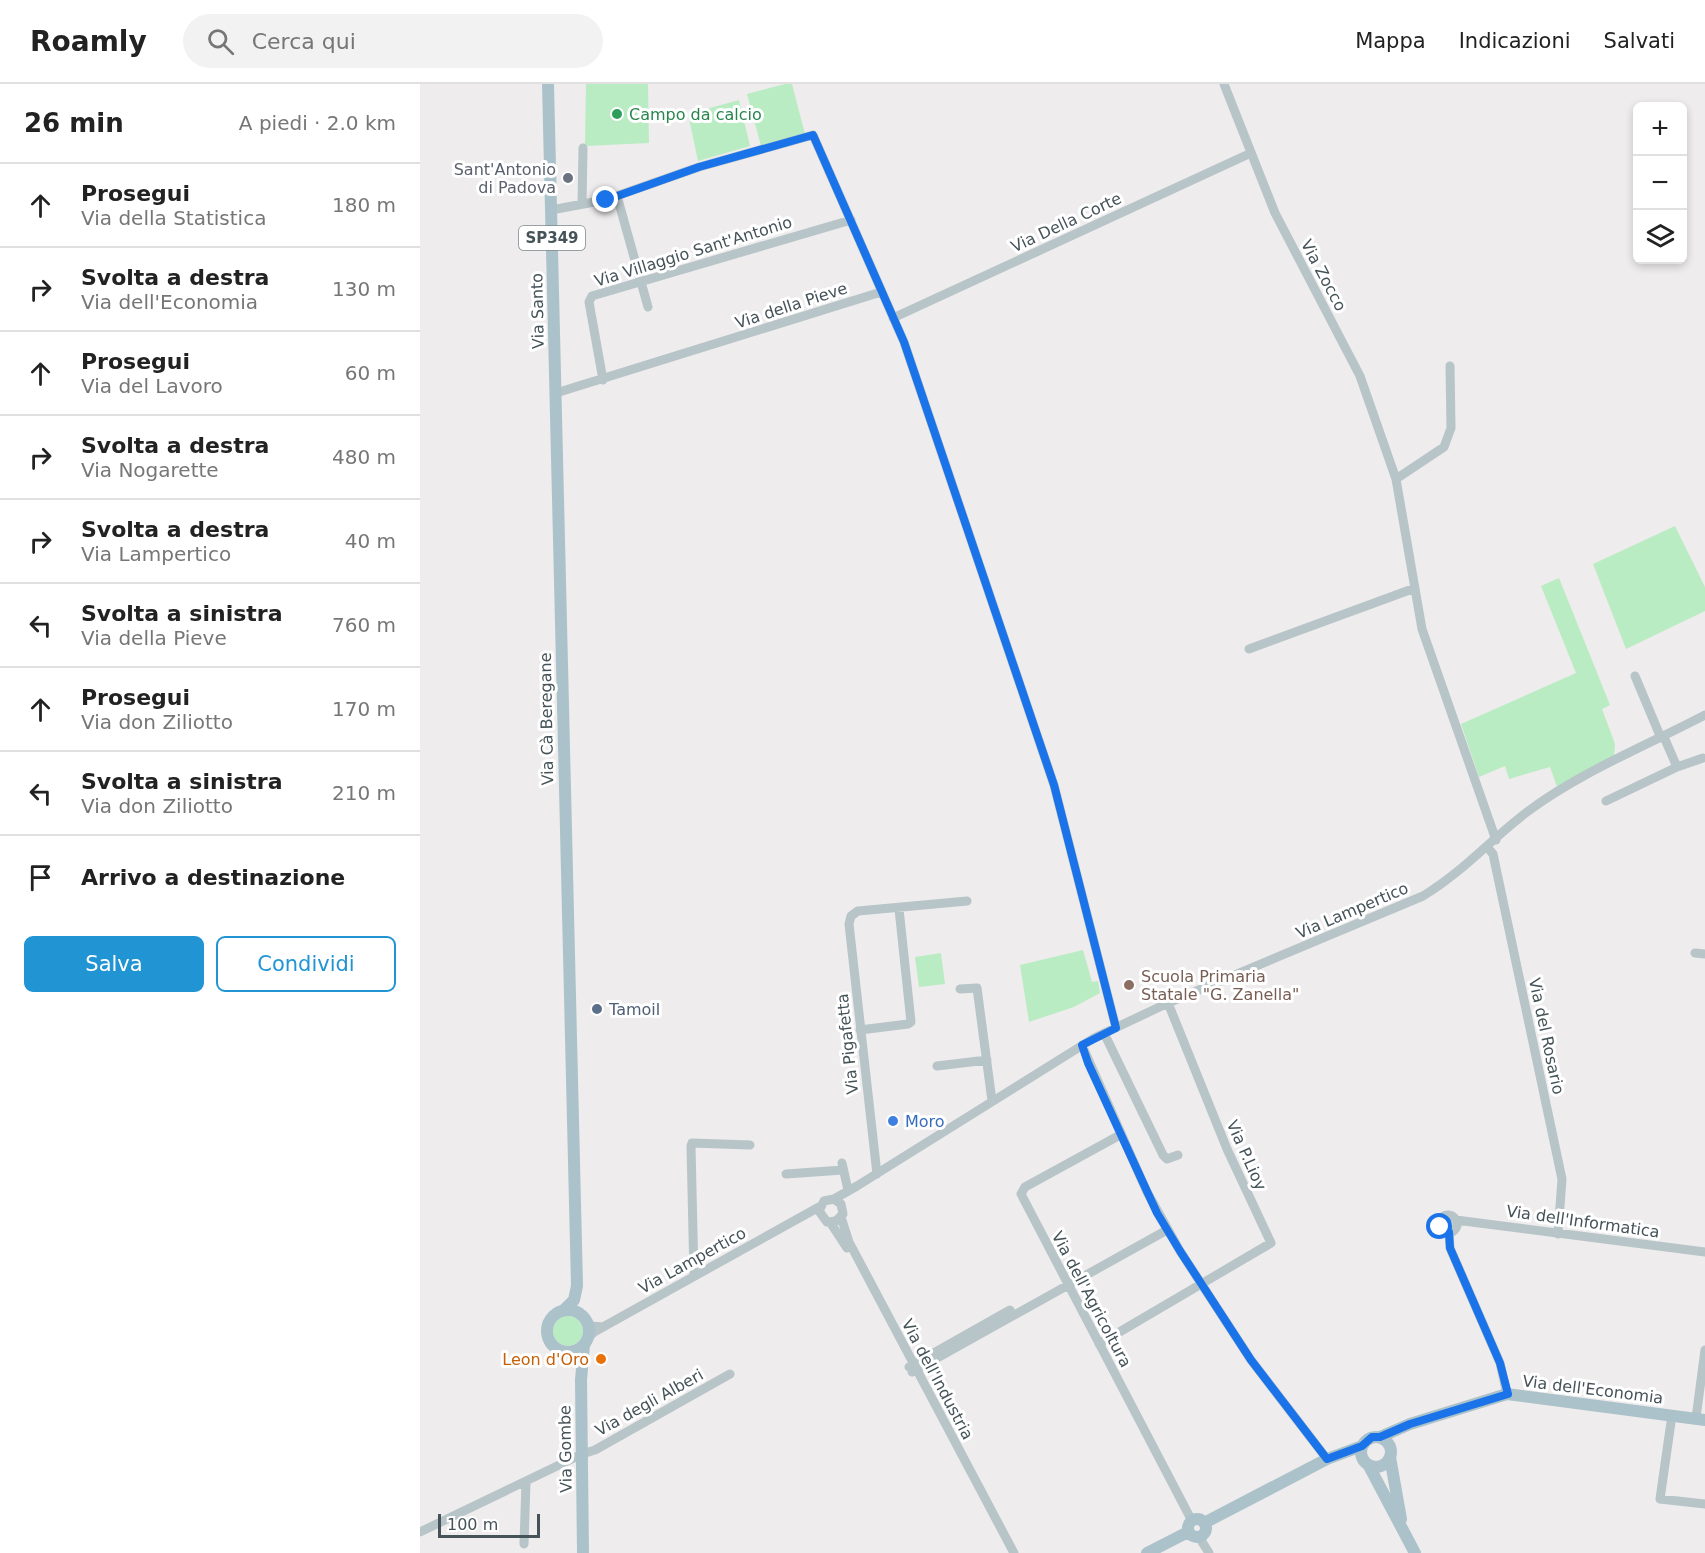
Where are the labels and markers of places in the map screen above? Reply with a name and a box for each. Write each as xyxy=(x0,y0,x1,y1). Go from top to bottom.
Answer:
place label: Campo da calcio xyxy=(629,105,762,124)
marker: Campo da calcio xyxy=(610,107,624,121)
place label: Sant'Antonio di Padova xyxy=(454,160,556,197)
marker: Sant'Antonio di Padova xyxy=(561,171,575,185)
place label: Scuola Primaria Statale "G. Zanella" xyxy=(1141,967,1299,1004)
marker: Scuola Primaria Statale "G. Zanella" xyxy=(1122,978,1136,992)
place label: Tamoil xyxy=(608,1000,660,1019)
marker: Tamoil xyxy=(590,1002,604,1016)
place label: Moro xyxy=(905,1112,945,1131)
marker: Moro xyxy=(886,1114,900,1128)
place label: Leon d'Oro xyxy=(502,1350,589,1369)
marker: Leon d'Oro xyxy=(594,1352,608,1366)

